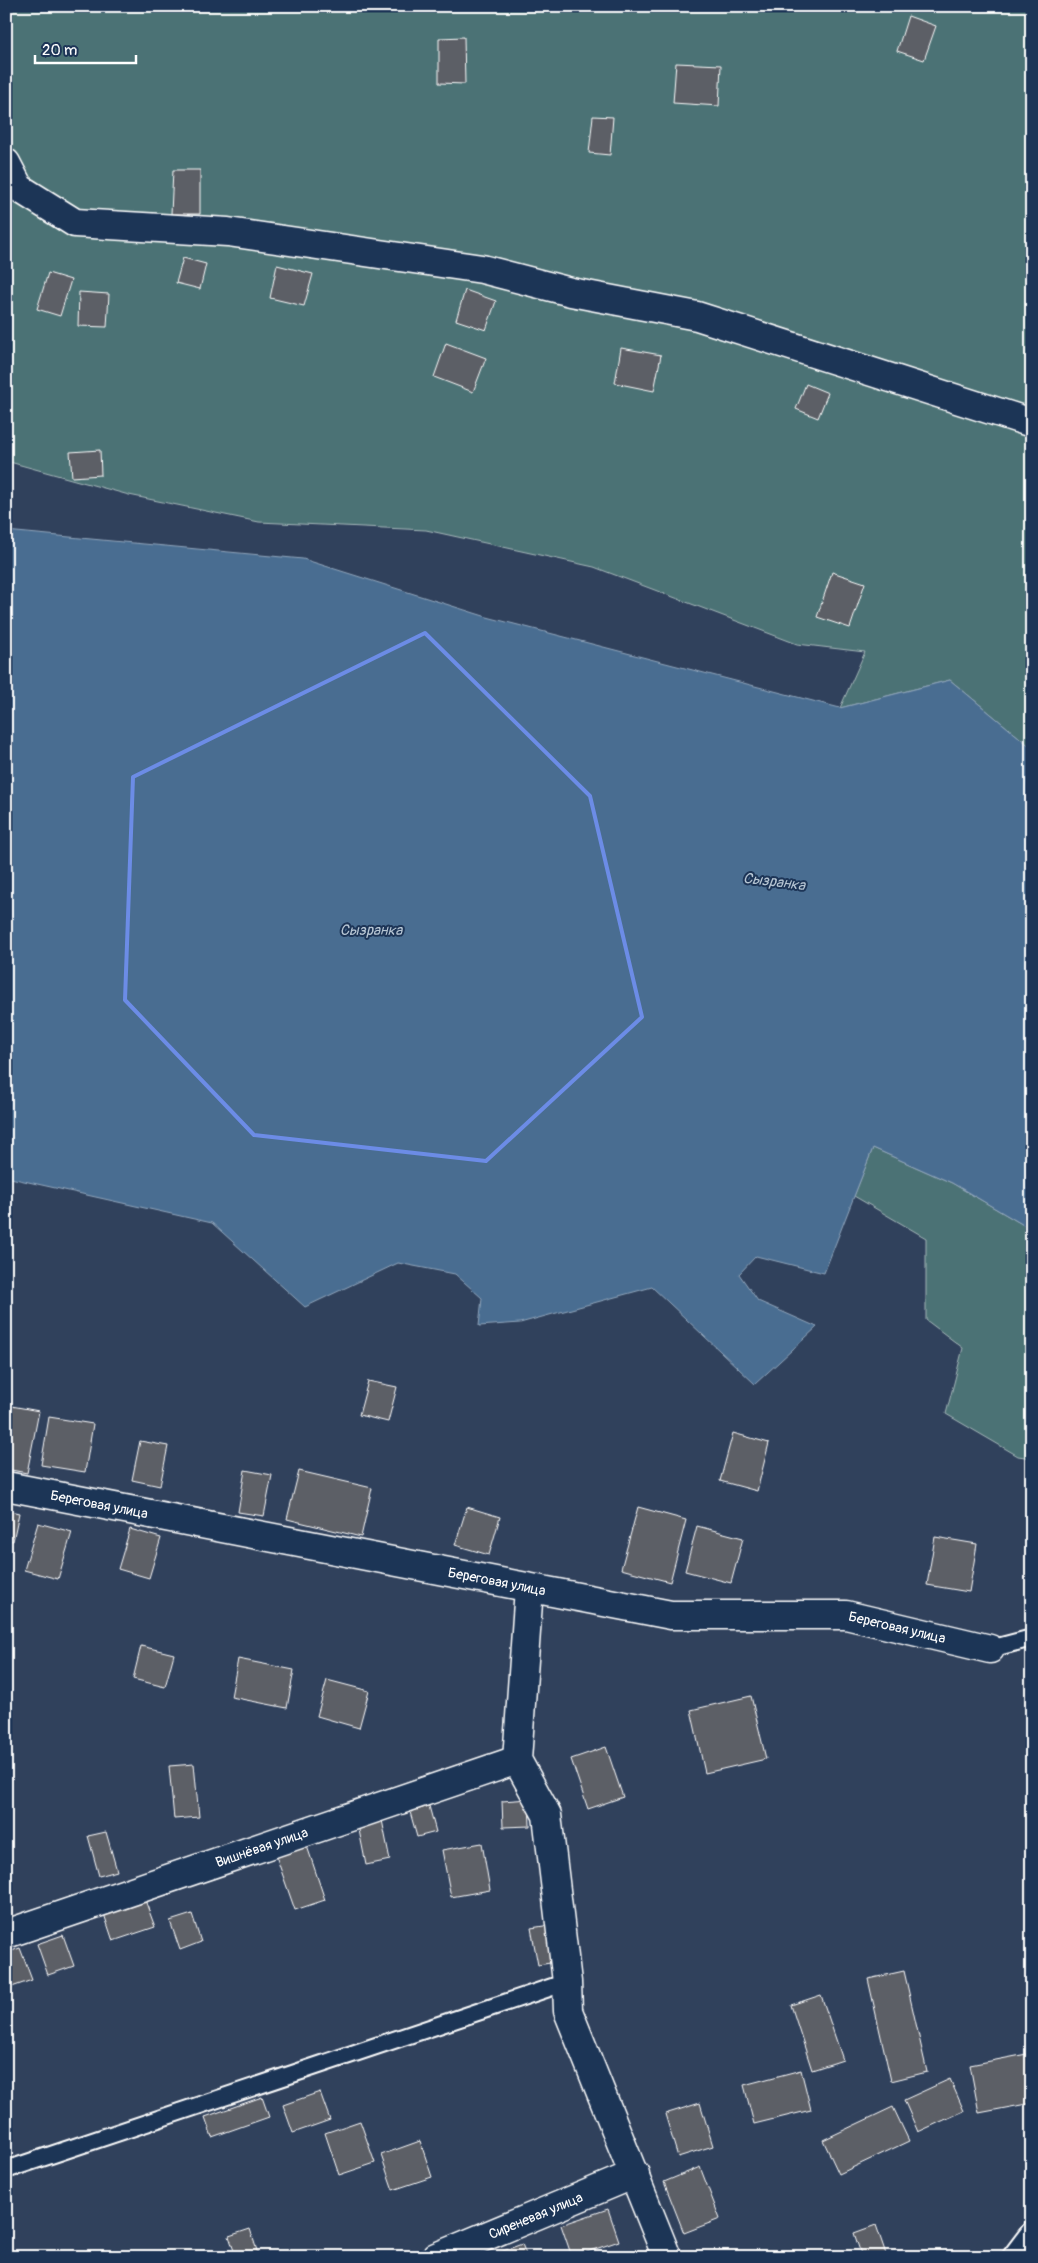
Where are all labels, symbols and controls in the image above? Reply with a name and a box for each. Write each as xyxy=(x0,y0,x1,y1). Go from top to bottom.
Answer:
scale bar xyxy=(35,32,136,64)
text: 20 m xyxy=(42,41,77,60)
water label: Сызранка xyxy=(742,869,807,895)
water label: Сызранка xyxy=(340,921,403,940)
street label: Береговая улица xyxy=(49,1486,150,1522)
street label: Береговая улица xyxy=(447,1563,547,1599)
street label: Береговая улица xyxy=(847,1607,947,1647)
street label: Вишнёвая улица xyxy=(213,1823,310,1871)
street label: Сиреневая улица xyxy=(486,2188,585,2243)

